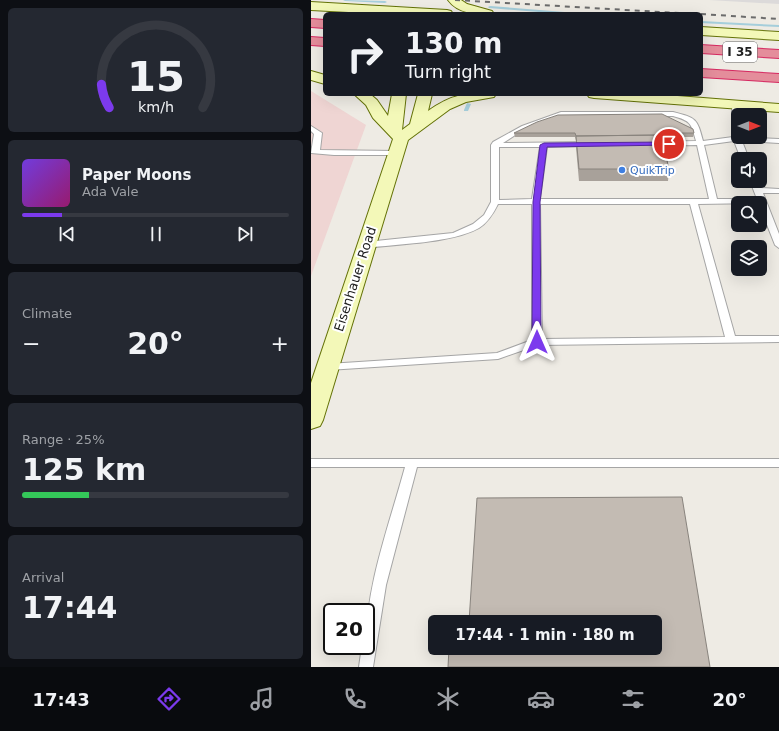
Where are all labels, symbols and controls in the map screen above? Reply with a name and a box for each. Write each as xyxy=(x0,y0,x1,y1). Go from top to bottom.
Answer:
text: 130 m xyxy=(405,27,502,60)
icon: right xyxy=(339,28,391,80)
road number: I 35 xyxy=(723,42,757,62)
text: 15 xyxy=(127,52,184,101)
text: Turn right xyxy=(405,61,491,82)
text: km/h xyxy=(137,98,174,114)
north arrow xyxy=(731,108,767,144)
map controls xyxy=(731,108,767,276)
pin xyxy=(652,127,686,161)
icon: arrive xyxy=(658,133,680,155)
button: sound xyxy=(731,152,767,188)
place label: QuikTrip xyxy=(630,164,675,177)
marker: QuikTrip xyxy=(617,165,627,175)
text: Paper Moons xyxy=(82,166,191,184)
text: Ada Vale xyxy=(82,184,138,199)
button: search xyxy=(731,196,767,232)
icon: previous xyxy=(56,223,78,245)
icon: pause xyxy=(145,223,167,245)
icon: next xyxy=(234,223,256,245)
street label: Eisenhauer Road xyxy=(331,225,379,333)
button: layers xyxy=(731,240,767,276)
text: Climate xyxy=(22,306,72,321)
position arrow xyxy=(516,321,558,363)
text: 20° xyxy=(127,326,184,361)
text: − xyxy=(22,331,40,356)
text: + xyxy=(271,331,289,356)
text: Range · 25% xyxy=(22,432,105,447)
text: 125 km xyxy=(22,452,146,487)
text: Arrival xyxy=(22,570,64,585)
text: 17:44 xyxy=(22,590,118,625)
speed limit sign: 20 xyxy=(323,603,375,655)
text: 17:44 · 1 min · 180 m xyxy=(455,626,635,644)
icon: directions xyxy=(155,685,183,713)
icon: music xyxy=(248,685,276,713)
icon: phone xyxy=(341,685,369,713)
icon: climate xyxy=(434,685,462,713)
icon: car xyxy=(527,685,555,713)
icon: filters xyxy=(619,685,647,713)
text: 17:43 xyxy=(32,689,90,710)
text: 20° xyxy=(712,689,747,710)

